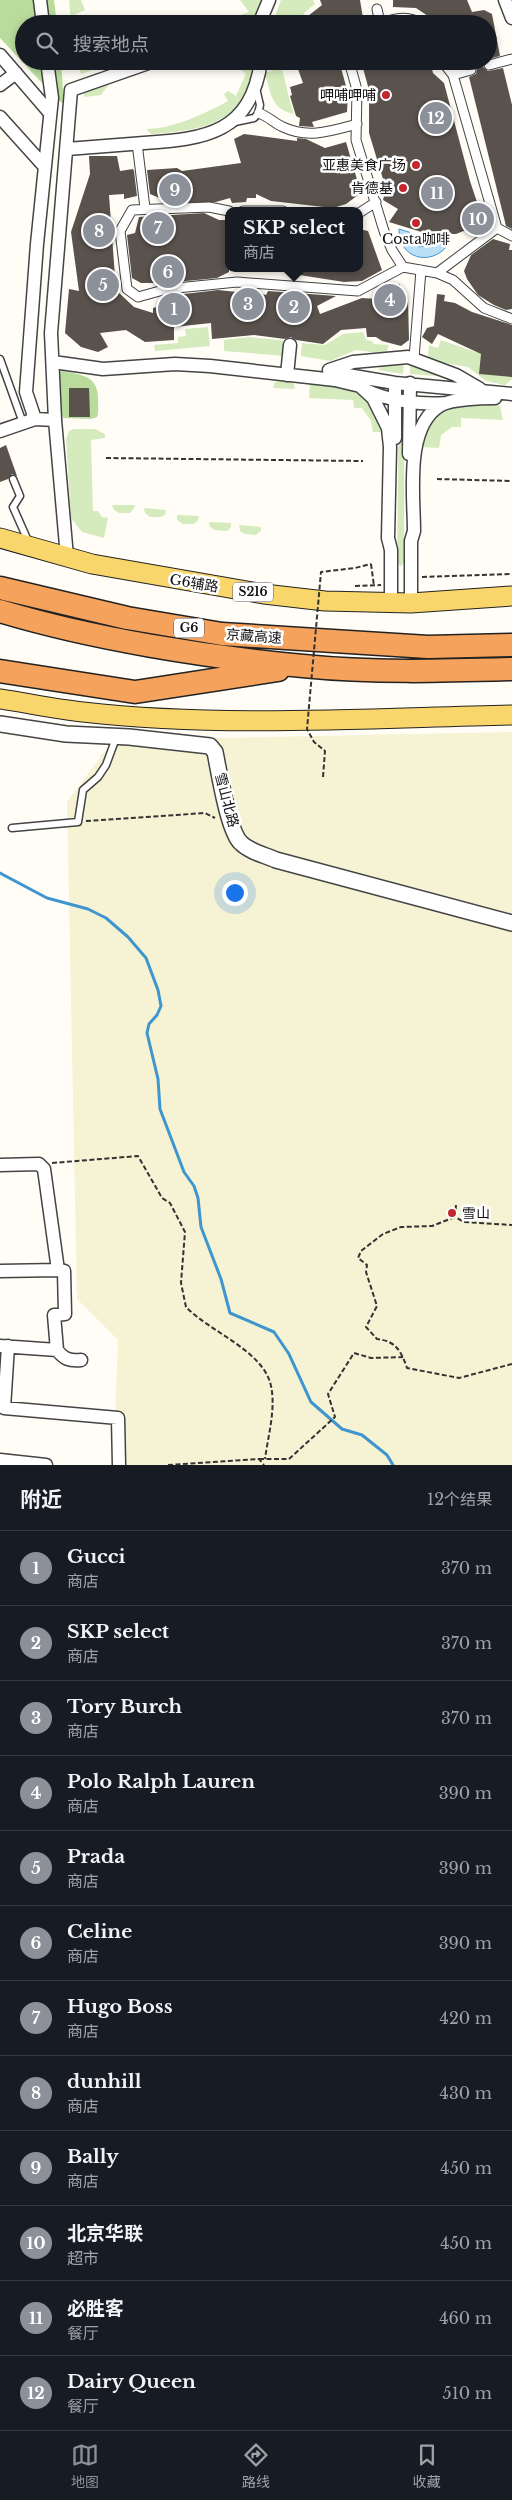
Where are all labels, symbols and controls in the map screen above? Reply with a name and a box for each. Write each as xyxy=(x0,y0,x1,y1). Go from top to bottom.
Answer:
search box xyxy=(15,15,497,70)
icon: search xyxy=(33,29,61,57)
text: 搜索地点 xyxy=(73,33,149,56)
place label: 呷哺呷哺 xyxy=(320,86,376,104)
marker: 呷哺呷哺 xyxy=(380,89,392,101)
pin: 12 xyxy=(420,99,452,137)
place label: 亚惠美食广场 xyxy=(322,156,406,174)
marker: 亚惠美食广场 xyxy=(410,159,422,171)
pin: 9 xyxy=(159,171,191,209)
pin: 11 xyxy=(421,174,453,212)
place label: 肯德基 xyxy=(351,179,393,197)
marker: 肯德基 xyxy=(397,182,409,194)
pin: 10 xyxy=(462,200,494,238)
popup xyxy=(225,207,363,272)
pin: 7 xyxy=(142,209,174,247)
pin: 8 xyxy=(83,212,115,250)
text: SKP select xyxy=(243,216,345,239)
marker: Costa咖啡 xyxy=(410,217,422,229)
place label: Costa咖啡 xyxy=(382,230,450,248)
text: 商店 xyxy=(243,242,275,262)
pin: 6 xyxy=(152,253,184,291)
pin: 5 xyxy=(87,266,119,304)
pin: 4 xyxy=(374,281,406,319)
pin: 3 xyxy=(232,285,264,323)
pin: 2 xyxy=(278,288,310,326)
pin: 1 xyxy=(158,290,190,328)
street label: G6辅路 xyxy=(168,570,220,596)
road number: S216 xyxy=(233,582,273,602)
road number: G6 xyxy=(174,618,204,638)
street label: 京藏高速 xyxy=(225,625,283,647)
street label: 雪山北路 xyxy=(211,771,243,829)
your location xyxy=(222,880,248,906)
place label: 雪山 xyxy=(462,1204,490,1222)
marker: 雪山 xyxy=(446,1207,458,1219)
text: 附近 xyxy=(20,1487,62,1513)
text: 12个结果 xyxy=(427,1489,492,1509)
text: Gucci xyxy=(67,1545,125,1568)
text: 1 xyxy=(33,1558,39,1578)
text: 370 m xyxy=(441,1558,492,1578)
text: 商店 xyxy=(67,1571,99,1591)
text: SKP select xyxy=(67,1620,169,1643)
text: 2 xyxy=(31,1633,41,1653)
text: 370 m xyxy=(441,1633,492,1653)
text: 商店 xyxy=(67,1646,99,1666)
text: Tory Burch xyxy=(67,1695,182,1718)
text: 3 xyxy=(31,1708,41,1728)
text: 370 m xyxy=(441,1708,492,1728)
text: 商店 xyxy=(67,1721,99,1741)
text: Polo Ralph Lauren xyxy=(67,1770,255,1793)
text: 4 xyxy=(31,1783,41,1803)
text: 390 m xyxy=(439,1783,492,1803)
text: 商店 xyxy=(67,1796,99,1816)
text: Prada xyxy=(67,1845,125,1868)
text: 5 xyxy=(31,1858,41,1878)
text: 390 m xyxy=(439,1858,492,1878)
text: 商店 xyxy=(67,1871,99,1891)
text: Celine xyxy=(67,1920,132,1943)
text: 6 xyxy=(31,1933,41,1953)
text: 390 m xyxy=(439,1933,492,1953)
text: 商店 xyxy=(67,1946,99,1966)
text: Hugo Boss xyxy=(67,1995,173,2018)
text: 7 xyxy=(32,2008,40,2028)
text: 420 m xyxy=(440,2008,492,2028)
text: 商店 xyxy=(67,2021,99,2041)
text: dunhill xyxy=(67,2070,141,2093)
text: 8 xyxy=(31,2083,41,2103)
text: 430 m xyxy=(440,2083,492,2103)
text: 商店 xyxy=(67,2096,99,2116)
text: Bally xyxy=(67,2145,119,2168)
text: 9 xyxy=(31,2158,41,2178)
text: 450 m xyxy=(440,2158,492,2178)
text: 商店 xyxy=(67,2171,99,2191)
text: 北京华联 xyxy=(67,2222,143,2245)
text: 10 xyxy=(26,2233,46,2253)
text: 450 m xyxy=(440,2233,492,2253)
text: 超市 xyxy=(67,2248,99,2268)
text: 必胜客 xyxy=(67,2297,124,2320)
text: 11 xyxy=(29,2308,43,2328)
text: 460 m xyxy=(439,2308,492,2328)
text: 餐厅 xyxy=(67,2323,99,2343)
text: Dairy Queen xyxy=(67,2370,196,2393)
text: 12 xyxy=(27,2383,45,2403)
text: 510 m xyxy=(443,2383,492,2403)
text: 餐厅 xyxy=(67,2396,99,2416)
tab: 地图 xyxy=(71,2441,99,2491)
tab: 路线 xyxy=(242,2441,270,2491)
tab: 收藏 xyxy=(413,2441,441,2491)

